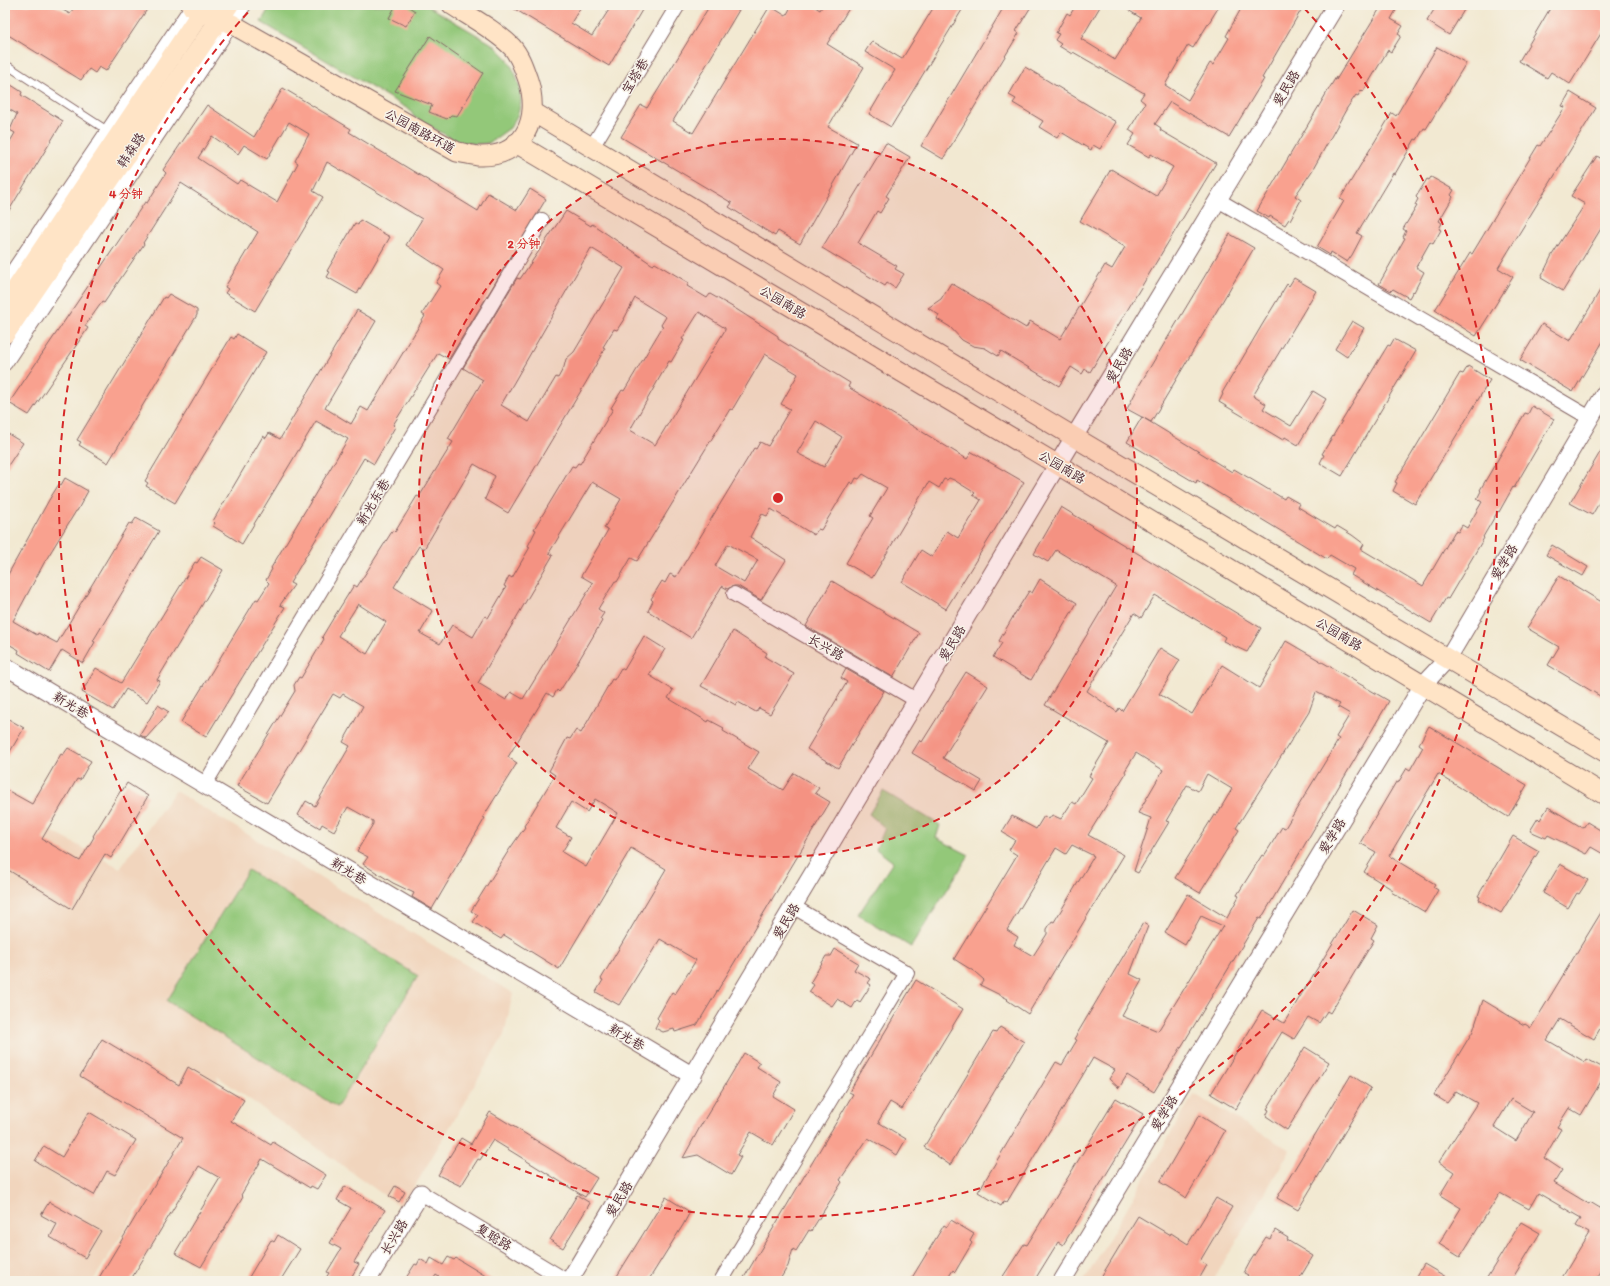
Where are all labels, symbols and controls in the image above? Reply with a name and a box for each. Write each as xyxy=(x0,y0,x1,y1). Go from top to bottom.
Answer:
street label: 宝塔巷 xyxy=(619,55,651,97)
street label: 爱民路 xyxy=(1270,67,1302,109)
street label: 公园南路环道 xyxy=(382,106,458,156)
street label: 韩森路 xyxy=(114,130,148,170)
text: 4 分钟 xyxy=(109,187,143,201)
text: 2 分钟 xyxy=(507,237,541,251)
street label: 公园南路 xyxy=(757,282,809,322)
street label: 爱民路 xyxy=(1103,344,1135,386)
street label: 公园南路 xyxy=(1036,447,1088,487)
street label: 新光东巷 xyxy=(353,476,393,528)
centre of rings xyxy=(771,491,785,505)
street label: 爱学路 xyxy=(1488,541,1520,583)
street label: 公园南路 xyxy=(1313,614,1365,654)
street label: 爱民路 xyxy=(936,622,968,664)
street label: 长兴路 xyxy=(805,631,847,663)
street label: 新光巷 xyxy=(50,689,92,721)
street label: 爱学路 xyxy=(1316,815,1348,857)
street label: 新光巷 xyxy=(328,855,370,887)
street label: 爱民路 xyxy=(770,900,802,942)
street label: 新光巷 xyxy=(606,1021,648,1053)
street label: 爱学路 xyxy=(1148,1092,1180,1134)
street label: 爱民路 xyxy=(603,1178,635,1220)
street label: 长兴路 xyxy=(378,1216,410,1258)
street label: 复聪路 xyxy=(473,1221,515,1253)

